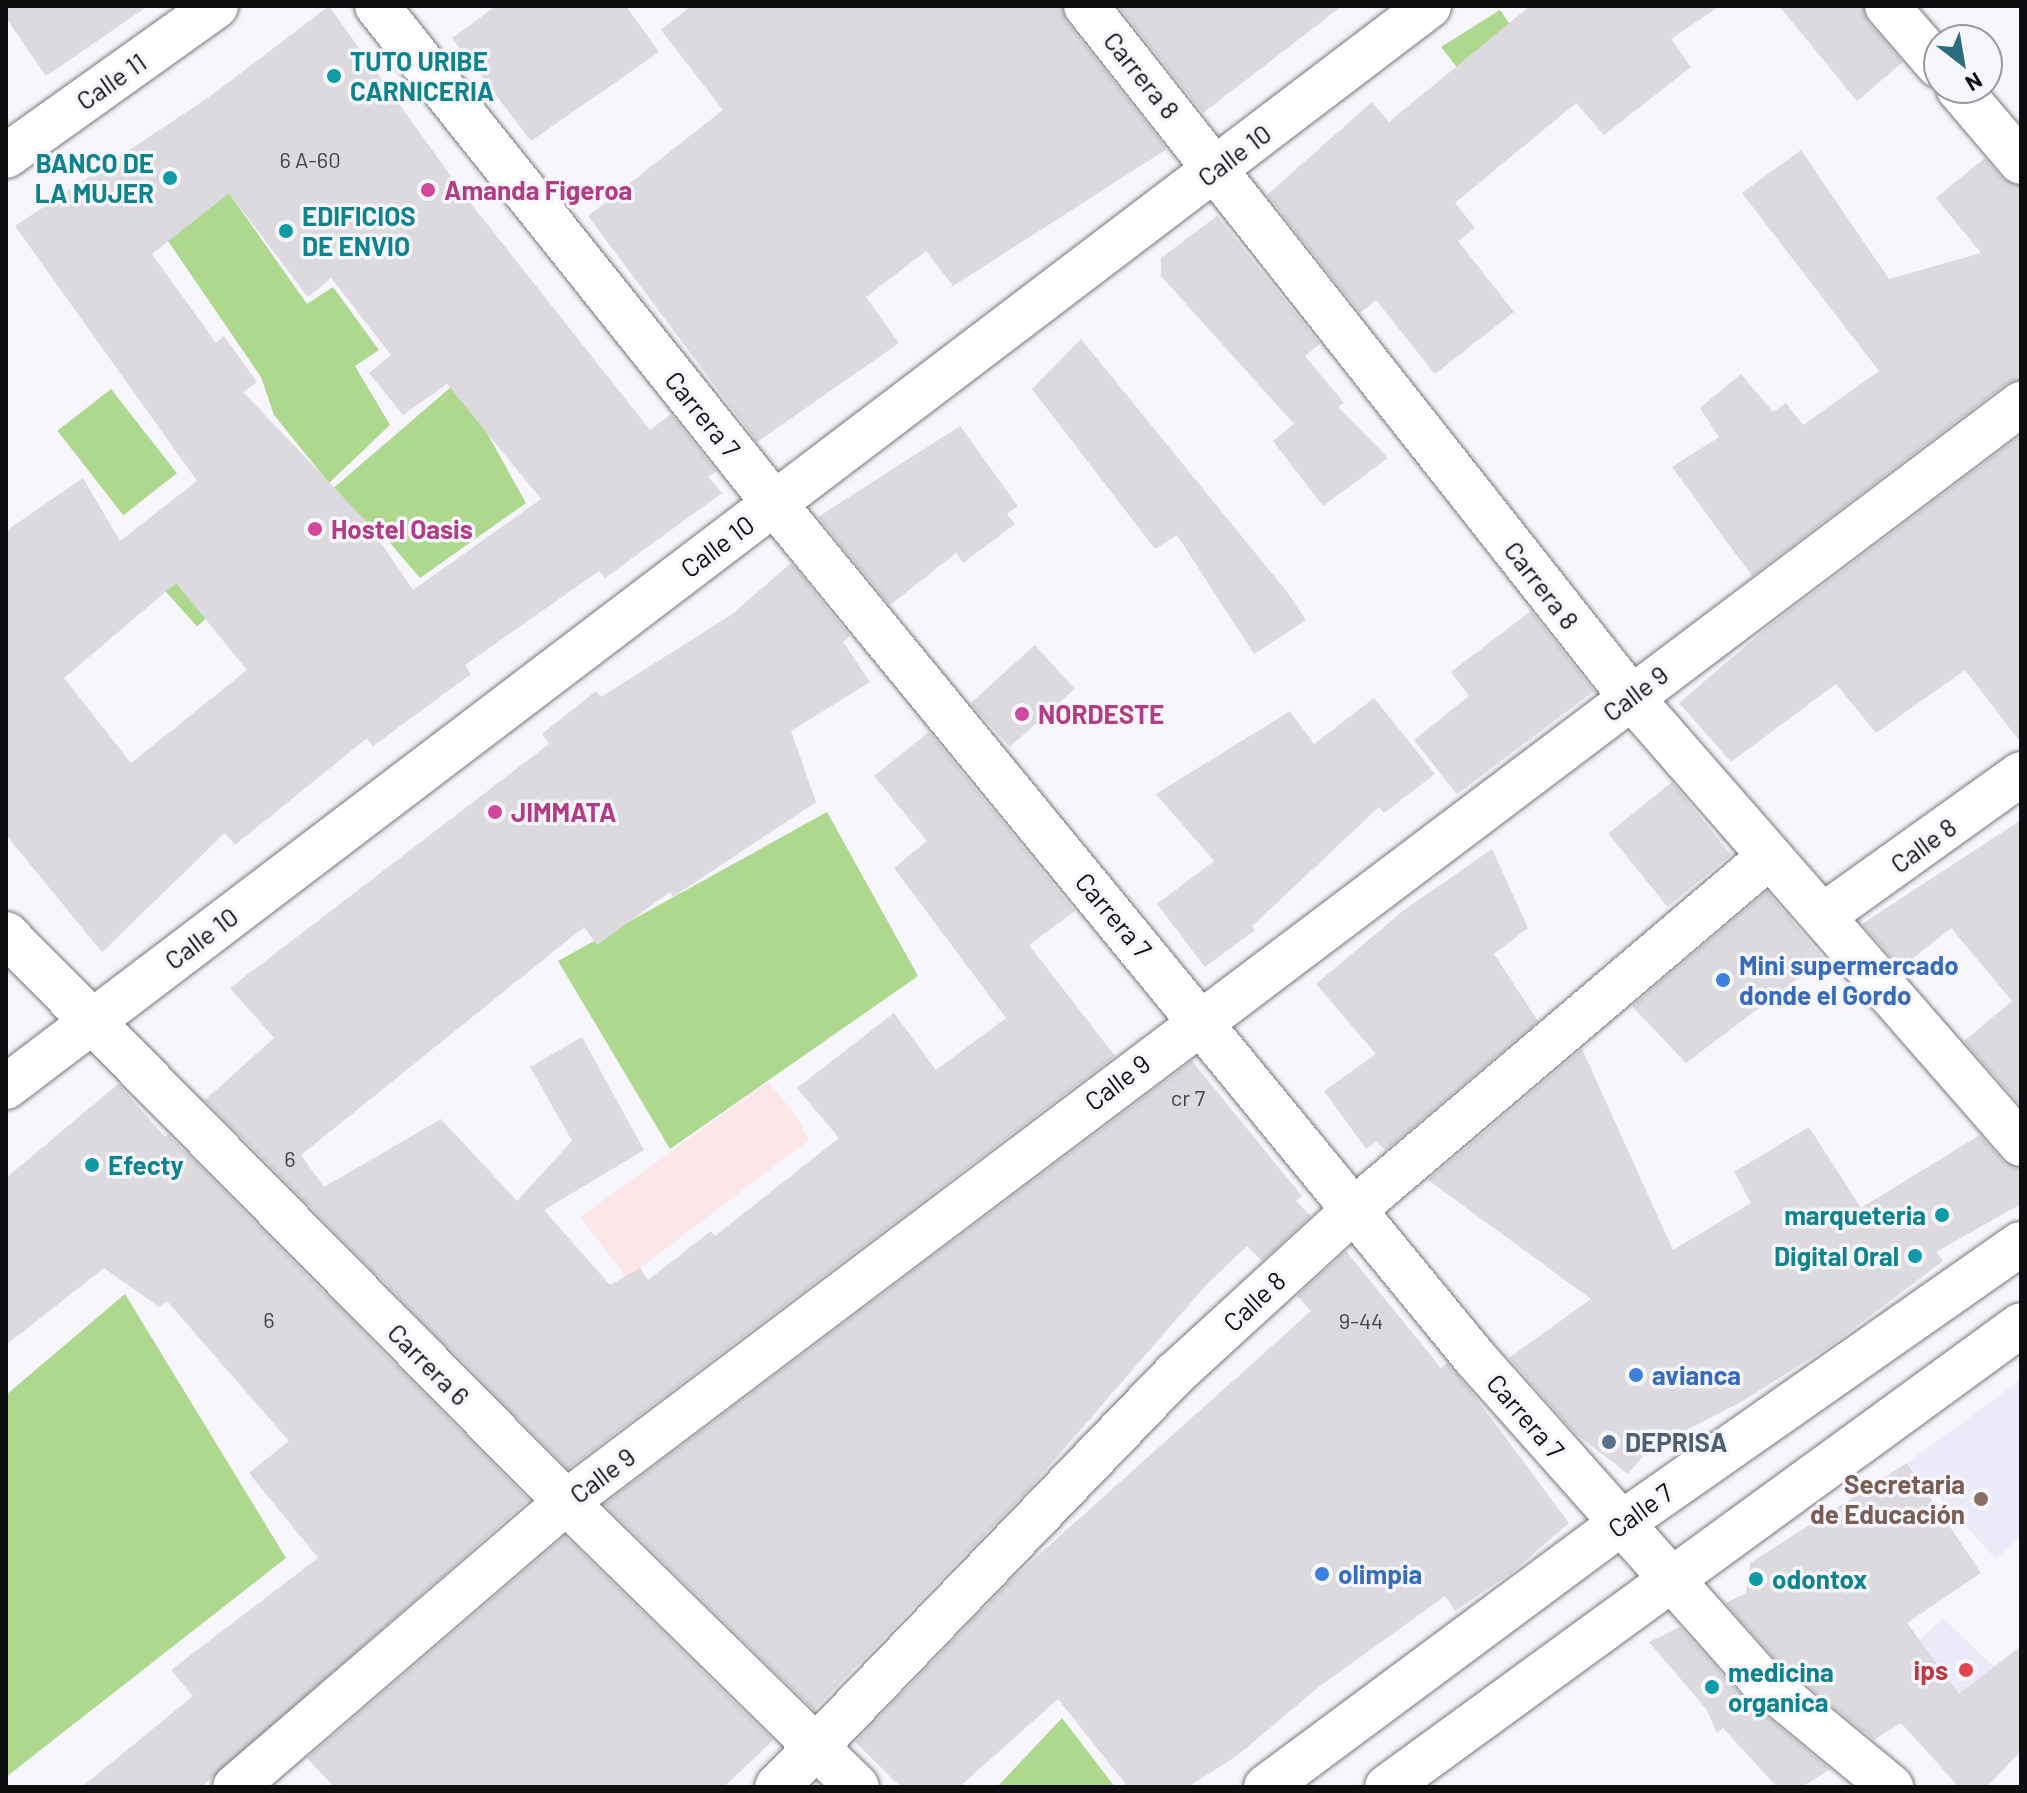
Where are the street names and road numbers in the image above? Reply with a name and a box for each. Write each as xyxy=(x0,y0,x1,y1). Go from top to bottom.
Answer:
street label: Carrera 8 xyxy=(1097,25,1187,125)
street label: Calle 11 xyxy=(70,46,152,116)
street label: Calle 10 xyxy=(1191,117,1277,193)
street label: Carrera 7 xyxy=(659,365,747,463)
street label: Calle 10 xyxy=(674,508,760,584)
street label: Carrera 8 xyxy=(1498,535,1586,635)
street label: Calle 9 xyxy=(1596,658,1674,728)
street label: Calle 8 xyxy=(1884,811,1962,879)
street label: Carrera 7 xyxy=(1069,866,1159,964)
street label: Calle 10 xyxy=(158,900,244,976)
street label: Calle 9 xyxy=(1078,1047,1156,1117)
street label: Calle 8 xyxy=(1217,1265,1291,1337)
street label: Carrera 6 xyxy=(382,1317,476,1411)
street label: Carrera 7 xyxy=(1481,1367,1571,1465)
street label: Calle 9 xyxy=(563,1440,641,1510)
street label: Calle 7 xyxy=(1602,1476,1678,1544)

